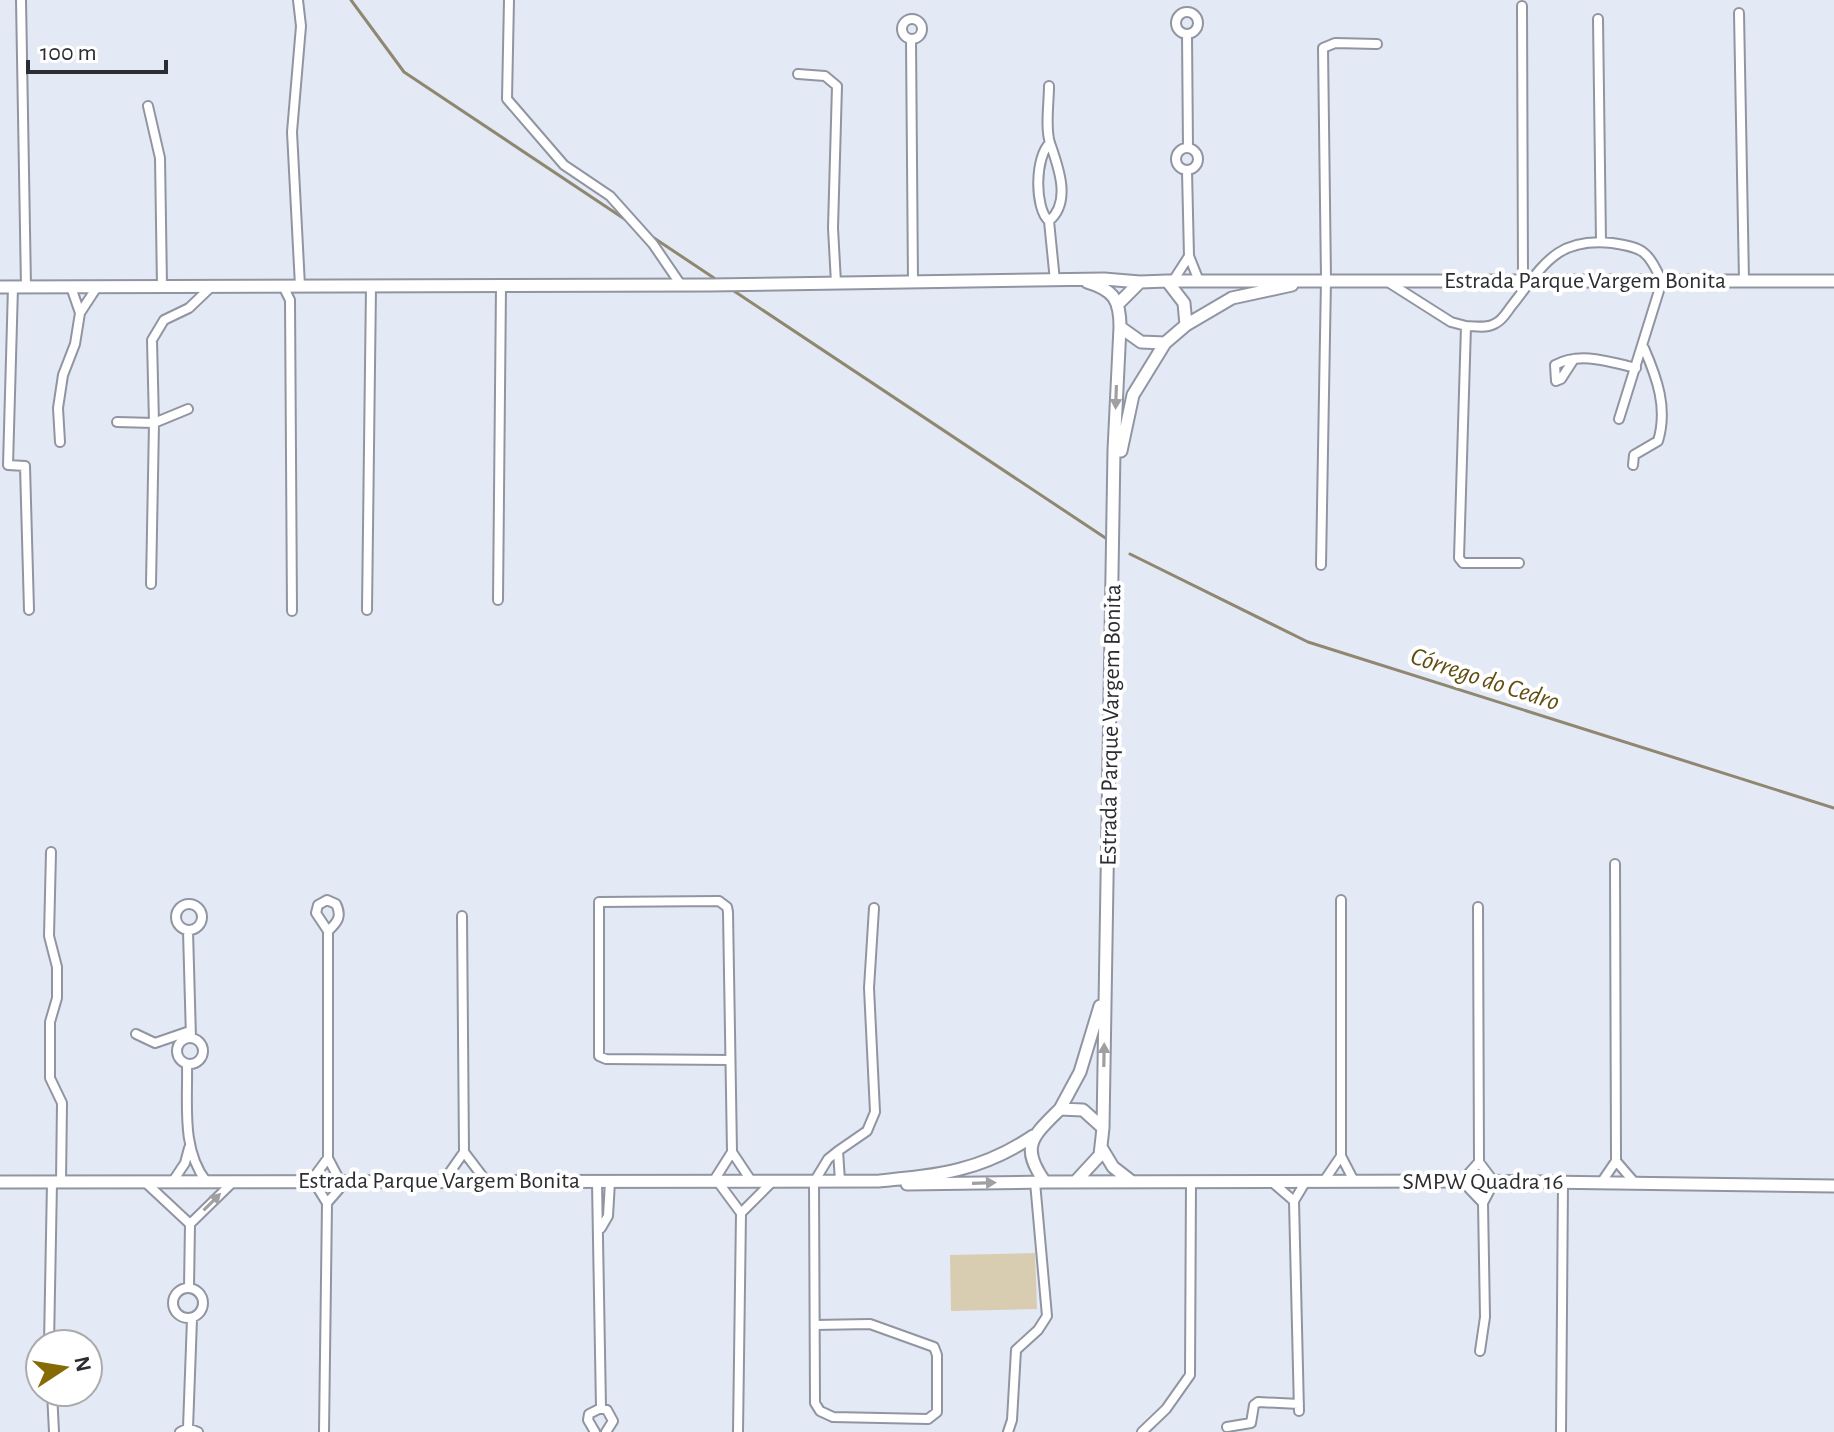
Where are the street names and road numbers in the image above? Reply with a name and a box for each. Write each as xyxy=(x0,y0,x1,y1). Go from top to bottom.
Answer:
street label: Estrada Parque Vargem Bonita xyxy=(1444,269,1726,293)
street label: Estrada Parque Vargem Bonita xyxy=(1097,584,1125,866)
street label: Estrada Parque Vargem Bonita xyxy=(298,1169,580,1193)
street label: SMPW Quadra 16 xyxy=(1403,1170,1563,1194)

